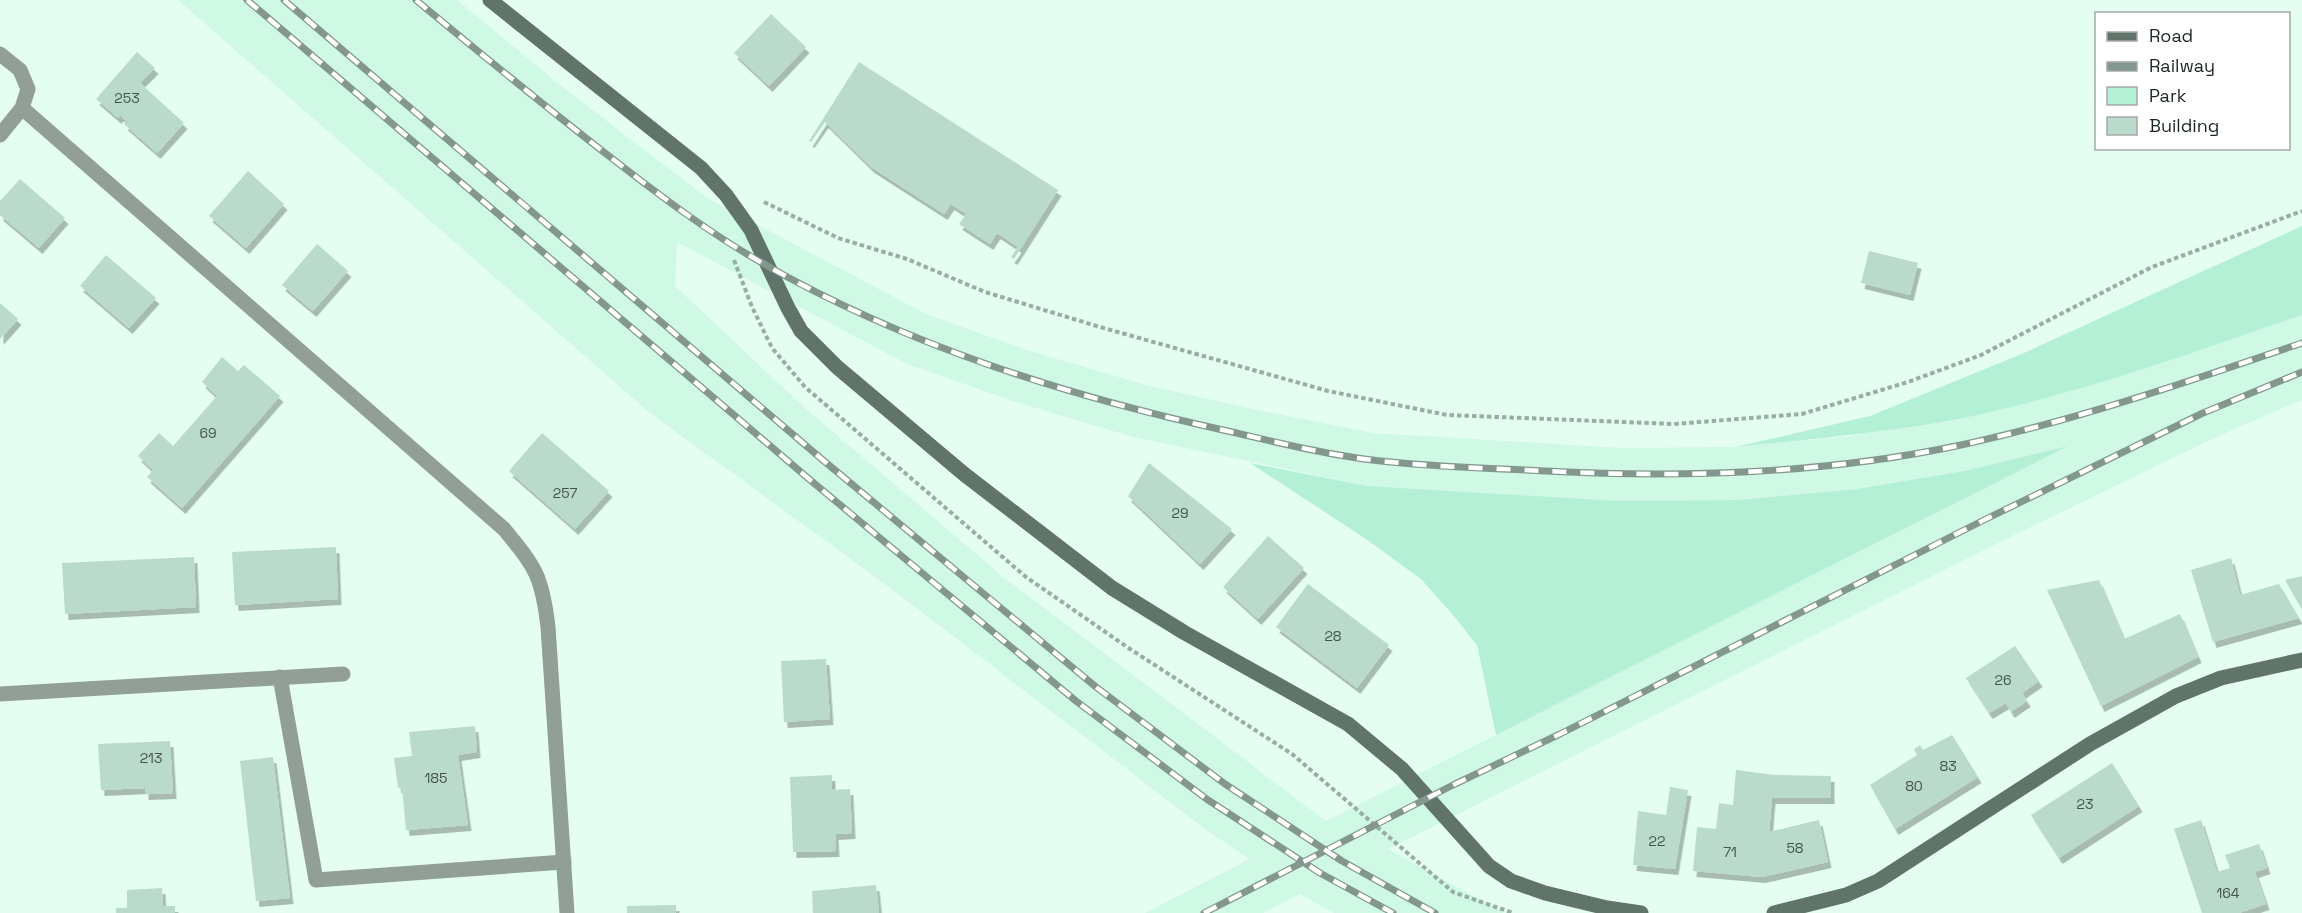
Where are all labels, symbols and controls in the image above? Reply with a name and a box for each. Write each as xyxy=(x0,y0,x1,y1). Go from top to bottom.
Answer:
legend xyxy=(2095,12,2290,150)
text: Road xyxy=(2149,24,2193,47)
text: Railway xyxy=(2149,54,2215,77)
text: Park xyxy=(2149,84,2187,107)
house number: 253 xyxy=(114,89,140,107)
text: Building xyxy=(2149,114,2219,137)
house number: 69 xyxy=(199,424,217,442)
house number: 257 xyxy=(553,484,577,502)
house number: 29 xyxy=(1172,504,1188,522)
house number: 28 xyxy=(1324,627,1342,645)
house number: 26 xyxy=(1994,671,2012,689)
house number: 213 xyxy=(140,749,162,767)
house number: 83 xyxy=(1939,757,1957,775)
house number: 185 xyxy=(425,769,447,787)
house number: 80 xyxy=(1905,777,1923,795)
house number: 23 xyxy=(2077,795,2093,813)
house number: 22 xyxy=(1649,832,1665,850)
house number: 58 xyxy=(1786,839,1804,857)
house number: 71 xyxy=(1723,843,1737,861)
house number: 164 xyxy=(2216,884,2240,902)

